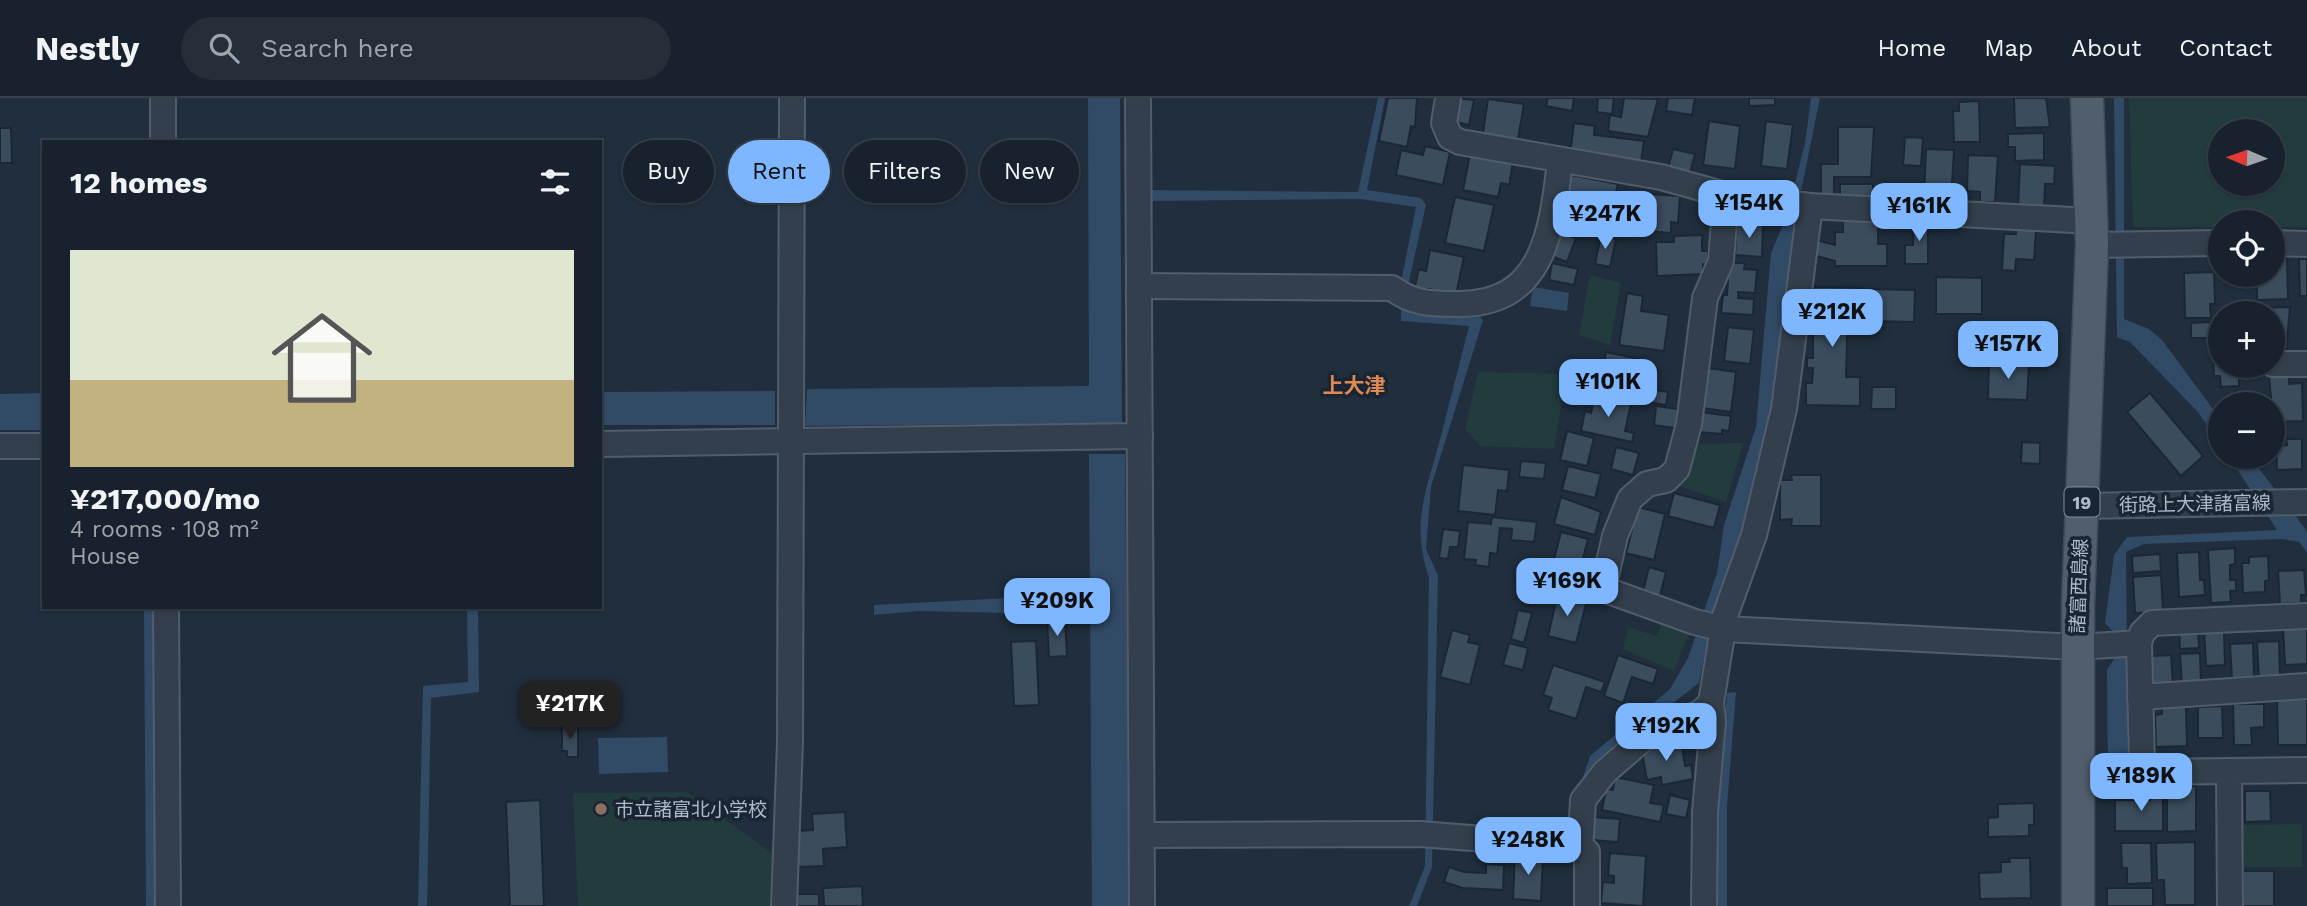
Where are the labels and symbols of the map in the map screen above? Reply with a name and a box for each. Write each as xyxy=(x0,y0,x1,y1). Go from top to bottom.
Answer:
north arrow xyxy=(2208,119,2286,196)
pin: ¥154K xyxy=(1700,180,1798,240)
pin: ¥161K xyxy=(1870,184,1968,243)
pin: ¥247K xyxy=(1556,192,1654,251)
pin: ¥212K xyxy=(1783,289,1881,349)
pin: ¥157K xyxy=(1959,322,2057,381)
pin: ¥101K xyxy=(1559,360,1657,419)
district label: 上大津 xyxy=(1323,373,1386,398)
road number: 19 xyxy=(2064,488,2100,516)
street label: 街路上大津諸富線 xyxy=(2119,491,2271,517)
street label: 諸富西島線 xyxy=(2066,538,2092,634)
pin: ¥169K xyxy=(1518,559,1616,618)
pin: ¥209K xyxy=(1008,578,1106,638)
pin: ¥217K xyxy=(521,682,619,741)
pin: ¥192K xyxy=(1617,704,1715,763)
pin: ¥189K xyxy=(2092,754,2190,813)
place label: 市立諸富北小学校 xyxy=(615,798,767,821)
marker: 市立諸富北小学校 xyxy=(593,801,609,817)
pin: ¥248K xyxy=(1479,818,1577,877)

